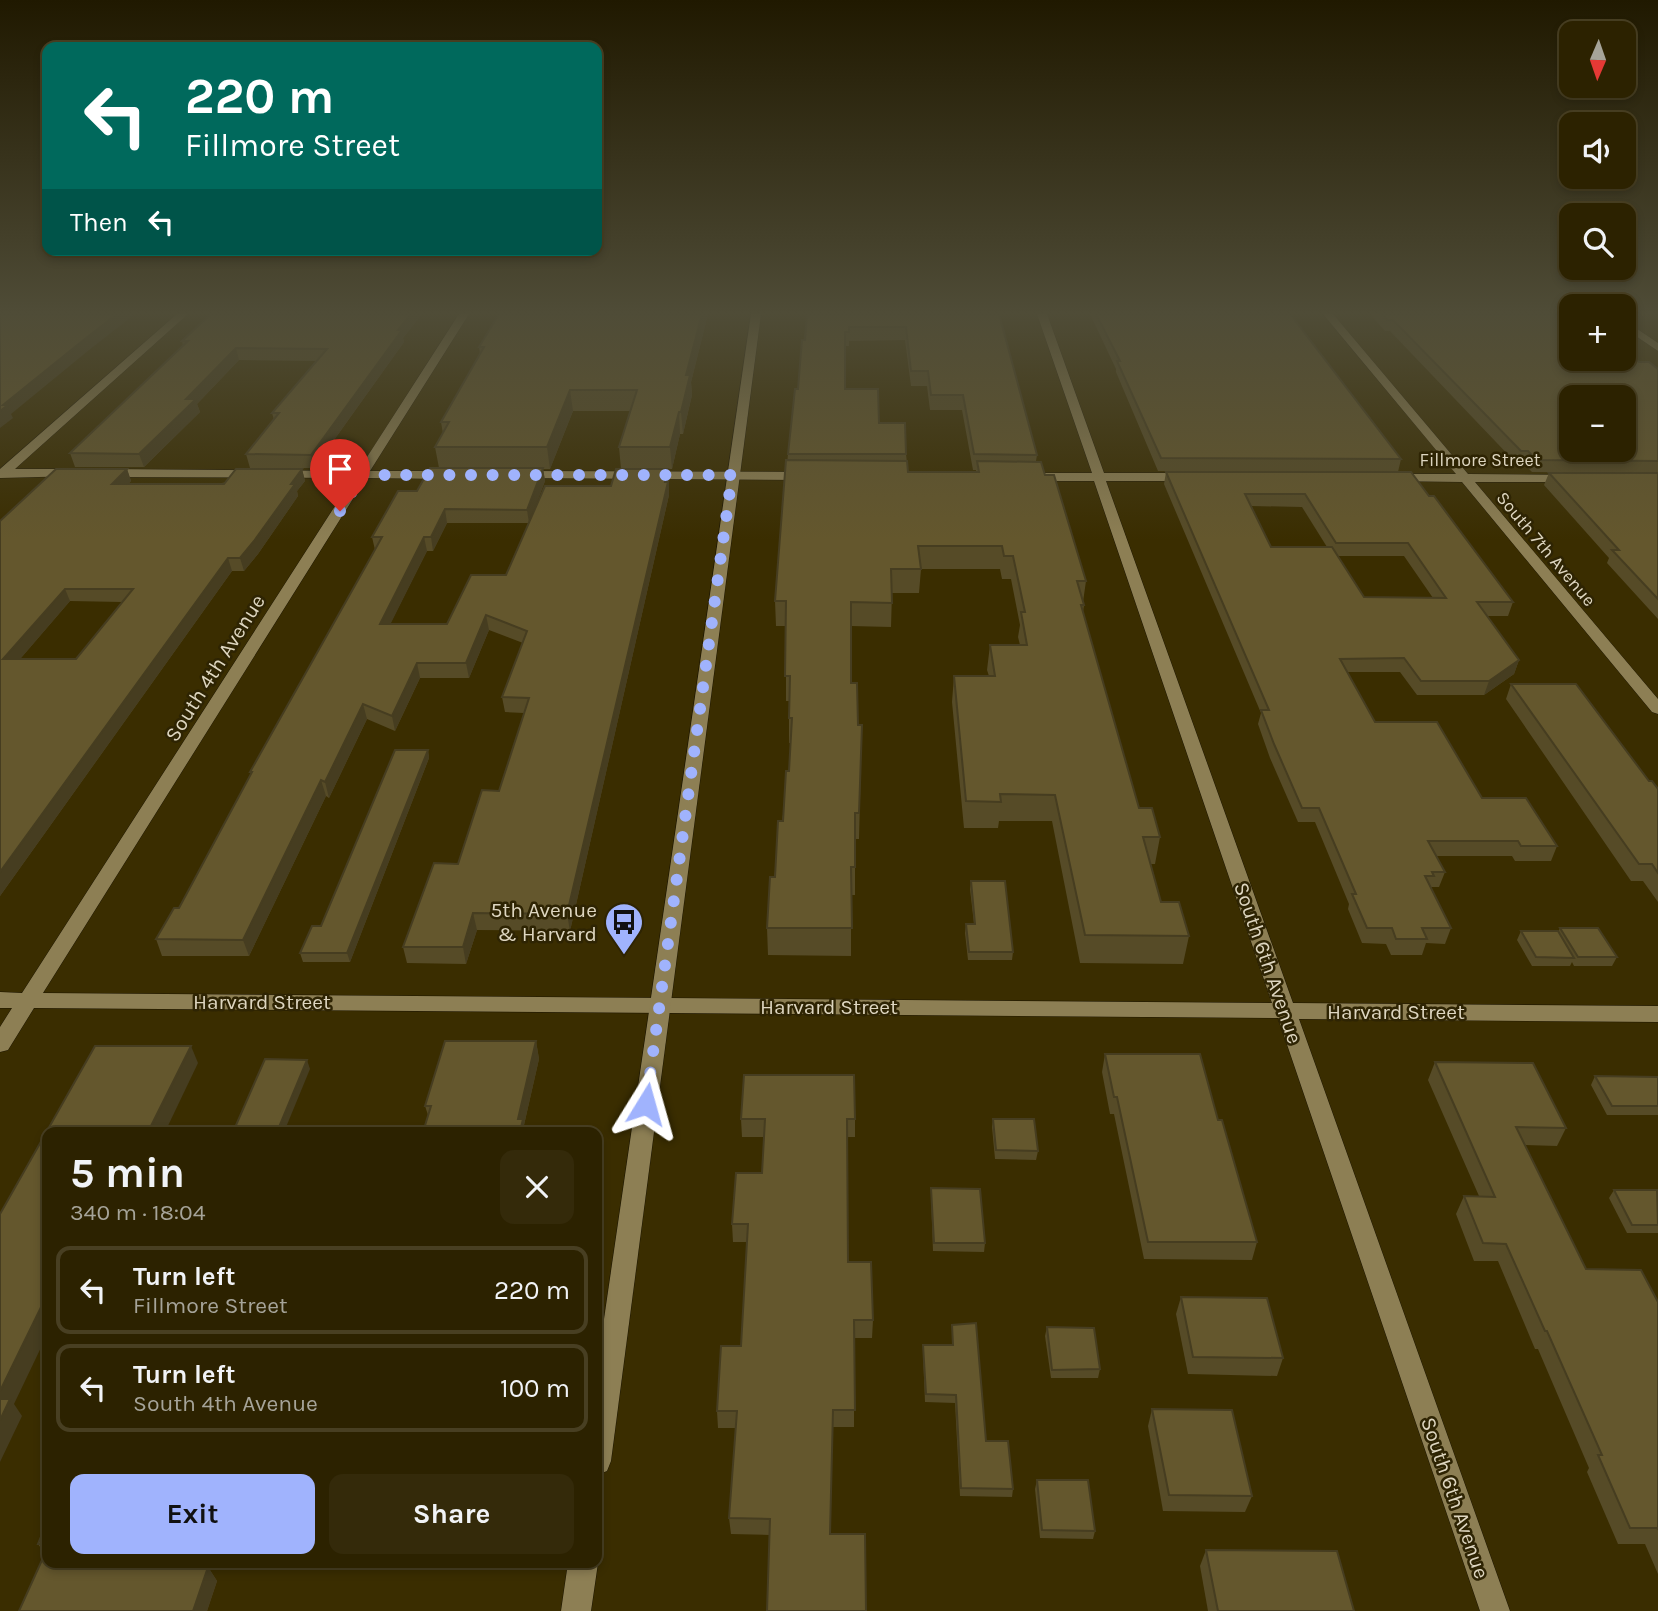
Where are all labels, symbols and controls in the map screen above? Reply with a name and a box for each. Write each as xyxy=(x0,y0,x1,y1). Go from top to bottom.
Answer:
north arrow xyxy=(1559,21,1636,98)
map controls xyxy=(1559,21,1636,462)
text: 220 m xyxy=(185,68,334,125)
icon: left xyxy=(70,70,161,161)
button: sound xyxy=(1559,112,1636,189)
text: Fillmore Street xyxy=(185,127,400,164)
icon: left xyxy=(142,203,180,241)
button: search xyxy=(1559,203,1636,280)
text: Then xyxy=(70,207,128,238)
button: + xyxy=(1559,294,1636,371)
button: − xyxy=(1559,385,1636,462)
pin xyxy=(310,439,370,511)
street label: Fillmore Street xyxy=(1420,449,1541,471)
icon: arrive xyxy=(321,450,359,488)
street label: South 7th Avenue xyxy=(1492,487,1600,611)
street label: South 4th Avenue xyxy=(160,590,270,746)
street label: South 6th Avenue xyxy=(1229,879,1307,1047)
place label: 5th Avenue & Harvard xyxy=(490,898,597,946)
bus stop icon: 5th Avenue & Harvard xyxy=(603,901,645,956)
street label: Harvard Street xyxy=(193,990,331,1014)
street label: Harvard Street xyxy=(760,995,898,1019)
street label: Harvard Street xyxy=(1327,1000,1465,1024)
position arrow xyxy=(609,1067,683,1141)
text: 5 min xyxy=(70,1148,185,1198)
button: close xyxy=(500,1150,574,1224)
text: 340 m · 18:04 xyxy=(70,1199,206,1226)
text: Turn left xyxy=(133,1261,235,1292)
icon: left xyxy=(74,1271,112,1309)
text: 220 m xyxy=(494,1275,570,1306)
text: Fillmore Street xyxy=(133,1292,288,1319)
text: Turn left xyxy=(133,1359,235,1390)
icon: left xyxy=(74,1369,112,1407)
text: 100 m xyxy=(500,1373,570,1404)
text: South 4th Avenue xyxy=(133,1390,318,1417)
street label: South 6th Avenue xyxy=(1416,1414,1494,1582)
button: Exit xyxy=(70,1474,315,1554)
button: Share xyxy=(329,1474,574,1554)

